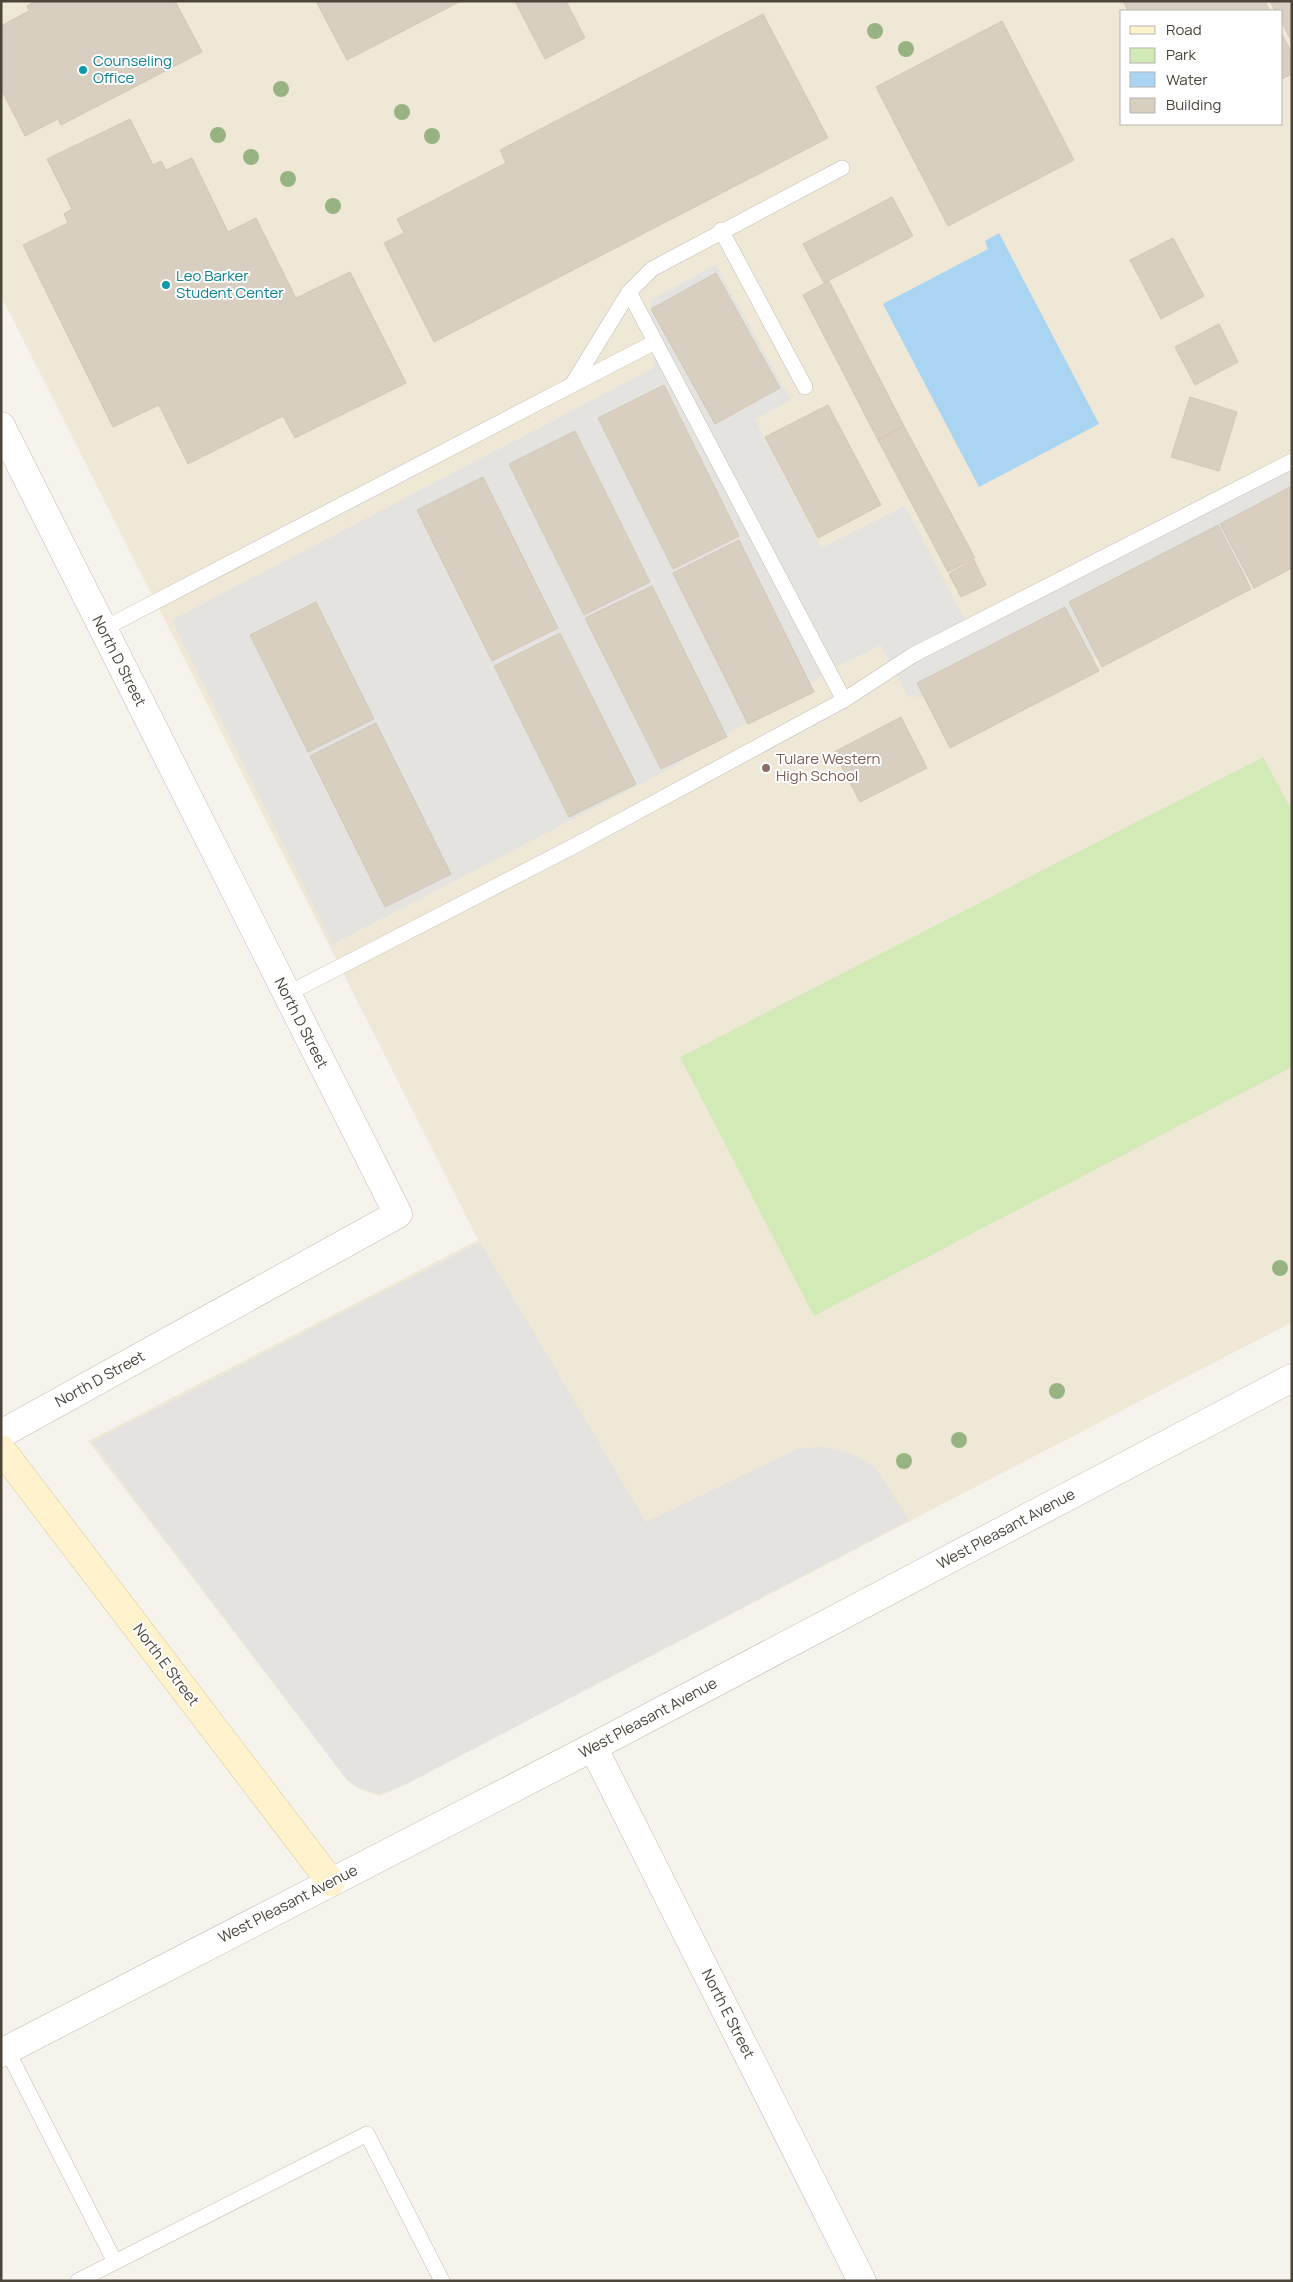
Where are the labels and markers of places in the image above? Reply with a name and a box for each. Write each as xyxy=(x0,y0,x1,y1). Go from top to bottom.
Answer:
place label: Counseling Office xyxy=(93,50,172,88)
marker: Counseling Office xyxy=(77,64,89,76)
place label: Leo Barker Student Center xyxy=(176,265,284,303)
marker: Leo Barker Student Center xyxy=(160,279,172,291)
place label: Tulare Western High School xyxy=(776,748,881,786)
marker: Tulare Western High School xyxy=(760,762,772,774)

